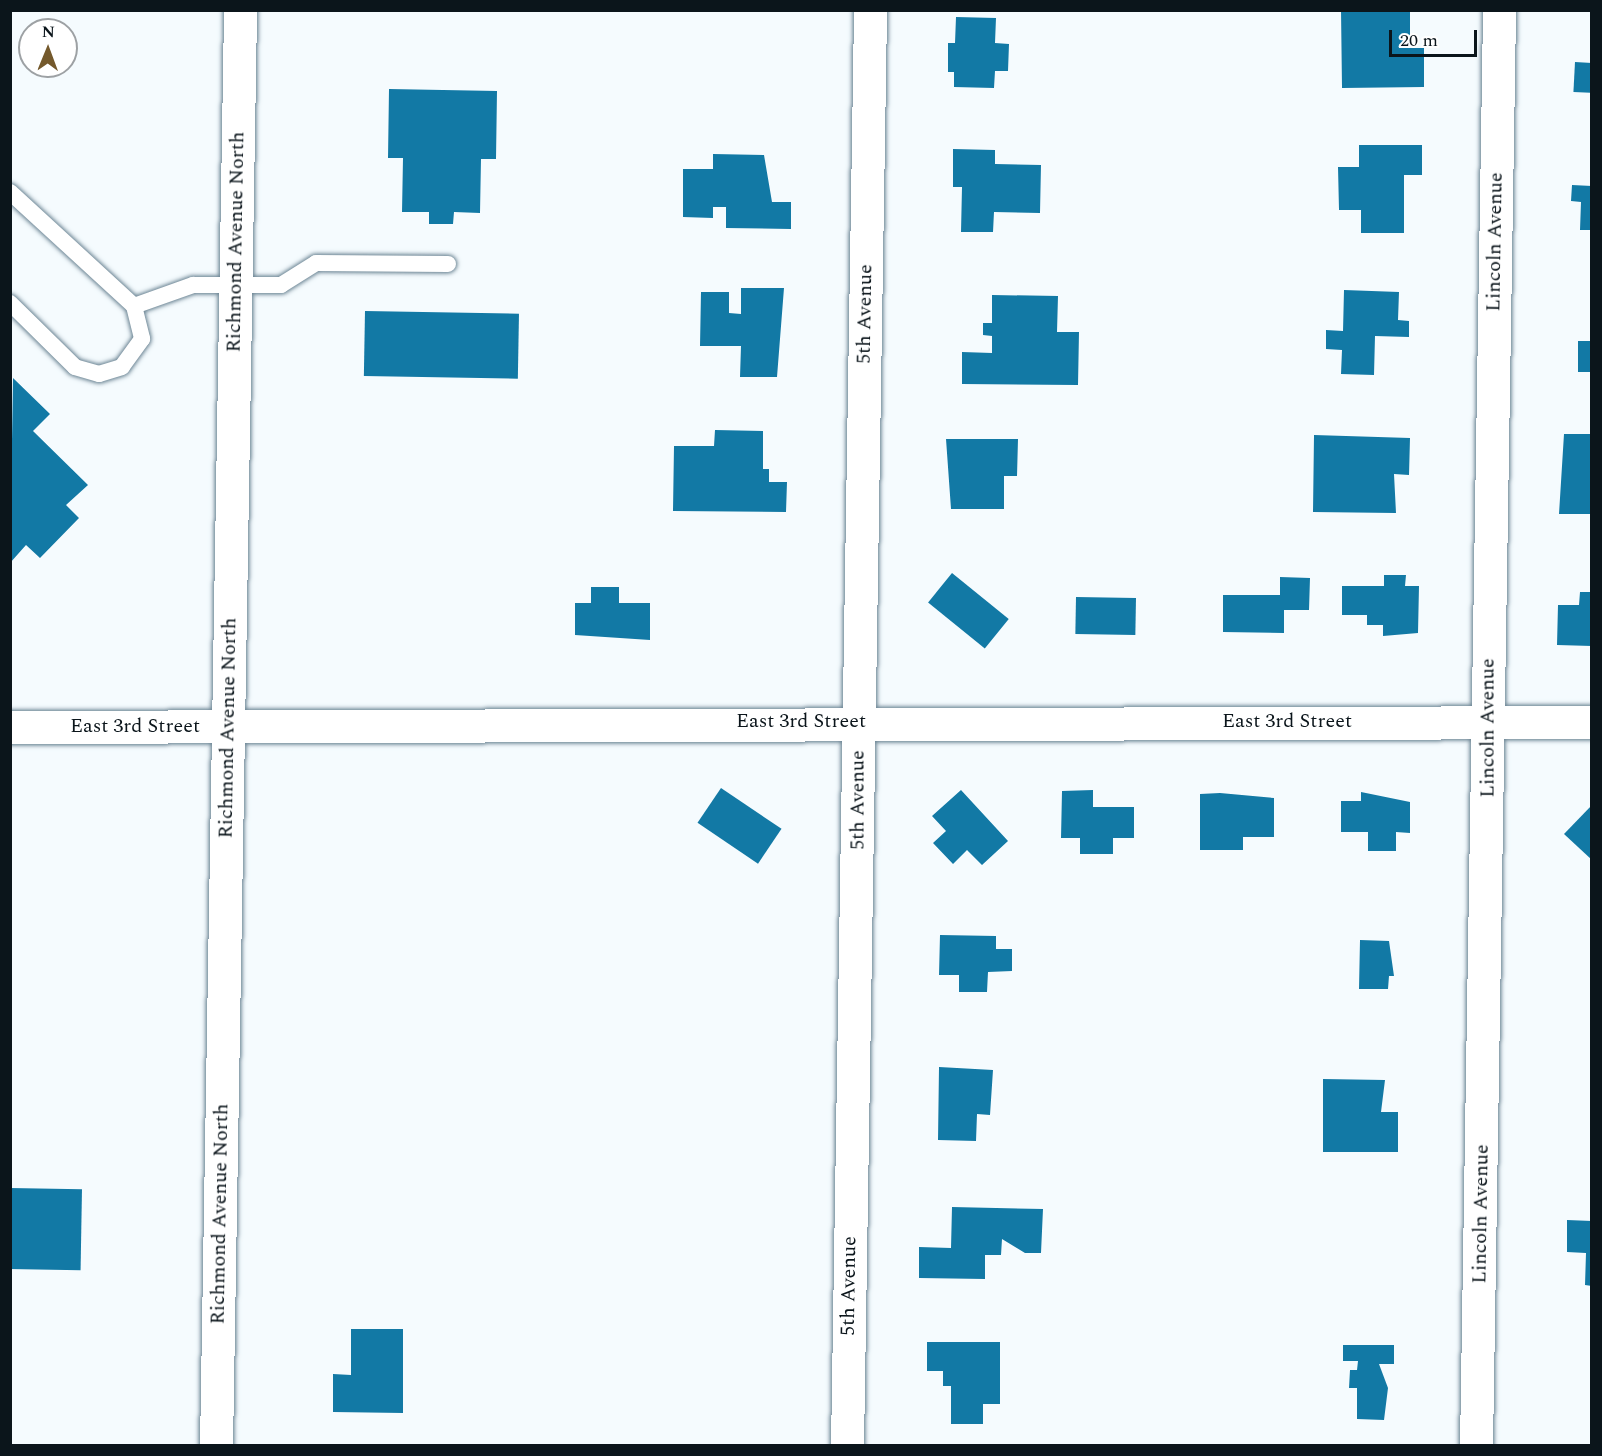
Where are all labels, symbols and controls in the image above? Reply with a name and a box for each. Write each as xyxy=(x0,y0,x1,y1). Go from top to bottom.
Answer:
north arrow xyxy=(18,18,78,78)
scale bar xyxy=(1392,18,1480,56)
text: N xyxy=(42,20,55,44)
text: 20 m xyxy=(1400,27,1438,54)
street label: Richmond Avenue North xyxy=(222,131,250,353)
street label: Lincoln Avenue xyxy=(1482,172,1508,312)
street label: 5th Avenue xyxy=(852,264,878,364)
street label: Richmond Avenue North xyxy=(214,617,242,839)
street label: Lincoln Avenue xyxy=(1476,658,1500,798)
street label: East 3rd Street xyxy=(736,709,866,733)
street label: East 3rd Street xyxy=(1222,709,1352,733)
street label: East 3rd Street xyxy=(70,714,200,738)
street label: 5th Avenue xyxy=(846,750,870,850)
street label: Richmond Avenue North xyxy=(206,1103,234,1325)
street label: Lincoln Avenue xyxy=(1468,1144,1494,1284)
street label: 5th Avenue xyxy=(836,1236,862,1336)

